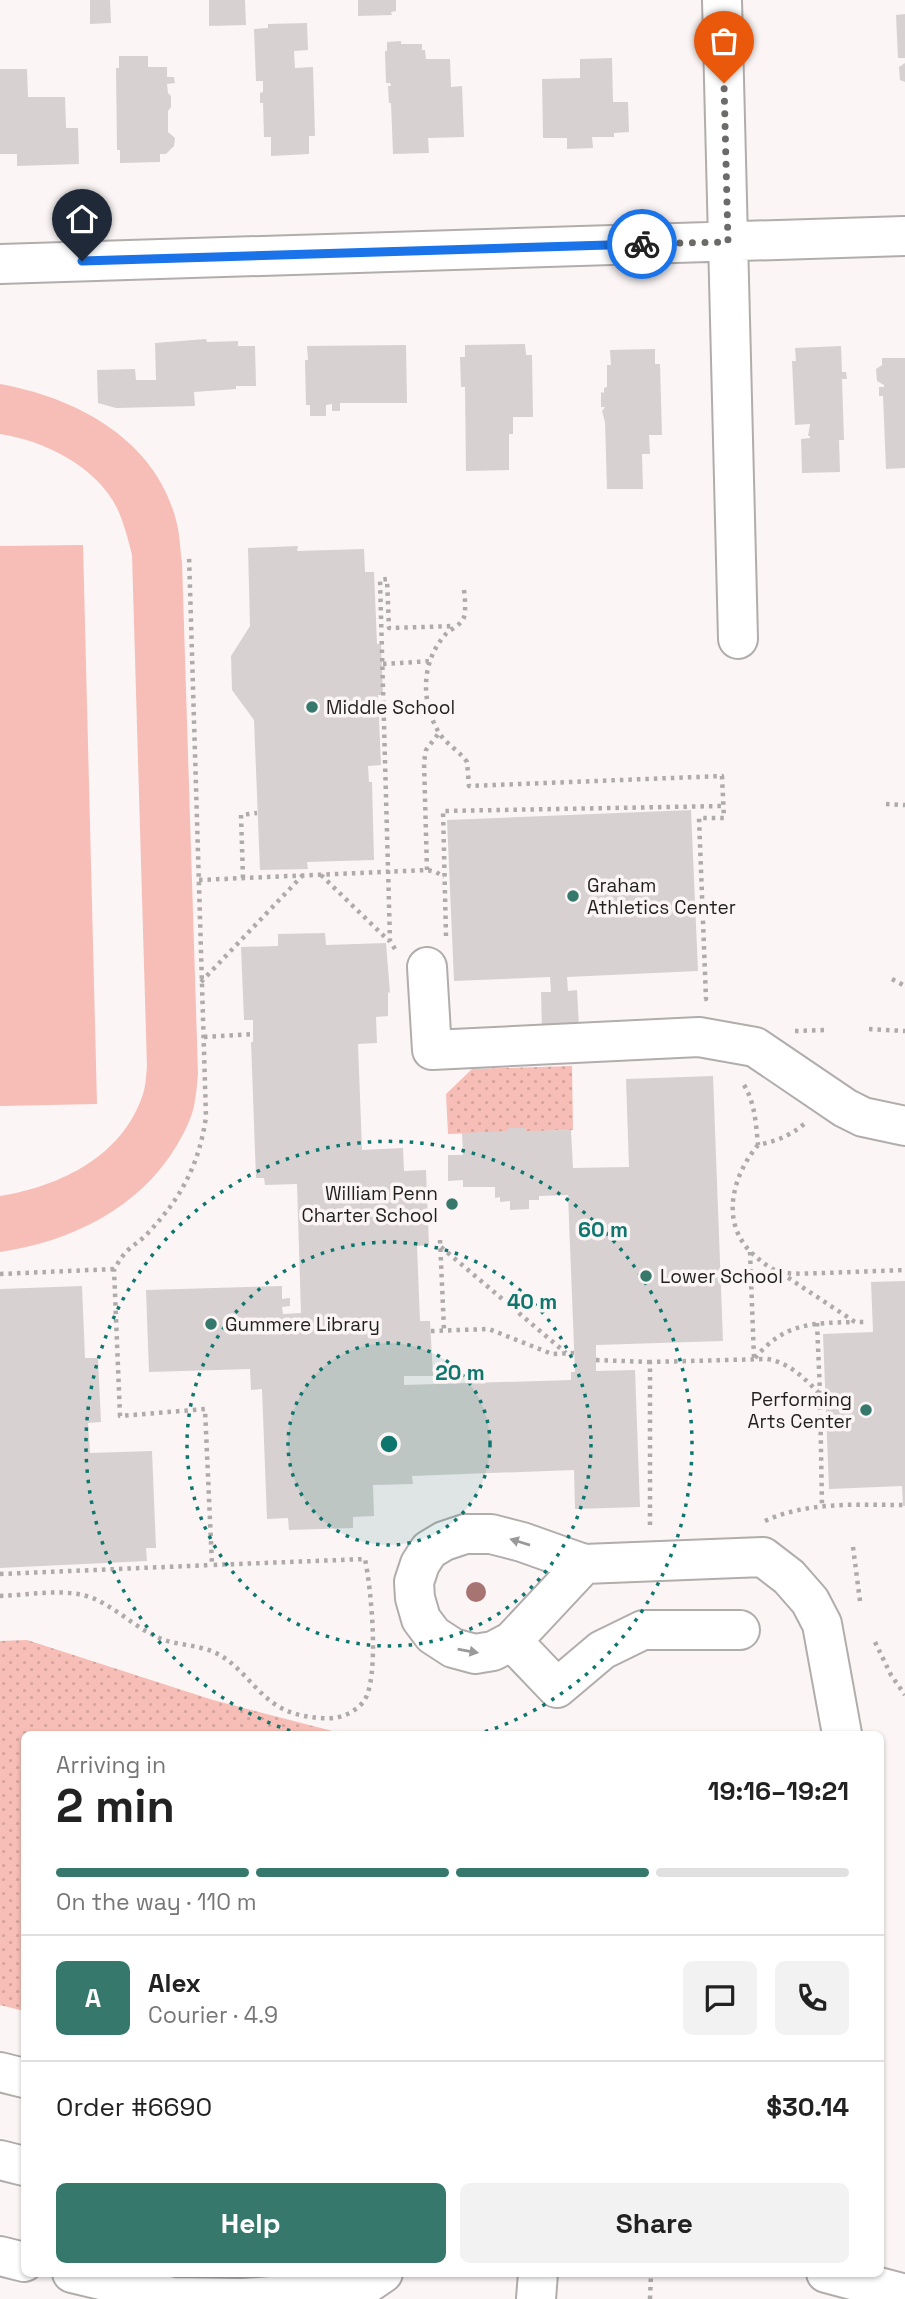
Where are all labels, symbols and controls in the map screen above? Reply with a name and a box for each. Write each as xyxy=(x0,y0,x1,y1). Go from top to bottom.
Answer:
pin xyxy=(694,11,754,83)
icon: bag xyxy=(705,22,743,60)
pin xyxy=(52,189,112,261)
icon: home xyxy=(63,200,101,238)
courier xyxy=(607,209,677,279)
icon: bike xyxy=(623,225,661,263)
place label: Middle School xyxy=(326,695,455,720)
marker: Middle School xyxy=(304,699,320,715)
place label: Graham Athletics Center xyxy=(587,873,736,920)
marker: Graham Athletics Center xyxy=(565,888,581,904)
place label: William Penn Charter School xyxy=(302,1181,438,1228)
marker: William Penn Charter School xyxy=(444,1196,460,1212)
text: 60 m xyxy=(578,1216,628,1243)
place label: Lower School xyxy=(660,1264,783,1289)
marker: Lower School xyxy=(638,1268,654,1284)
text: 40 m xyxy=(507,1288,557,1315)
place label: Gummere Library xyxy=(225,1312,380,1337)
marker: Gummere Library xyxy=(203,1316,219,1332)
text: 20 m xyxy=(435,1359,485,1386)
place label: Performing Arts Center xyxy=(748,1387,852,1434)
marker: Performing Arts Center xyxy=(858,1402,874,1418)
centre of rings xyxy=(377,1432,401,1456)
one-way arrow xyxy=(509,1536,530,1546)
one-way arrow xyxy=(457,1646,479,1657)
text: Arriving in xyxy=(56,1750,166,1780)
text: 19:16–19:21 xyxy=(708,1774,849,1808)
text: 2 min xyxy=(56,1777,175,1835)
text: On the way · 110 m xyxy=(56,1887,257,1917)
button: chat xyxy=(683,1961,757,2035)
button: phone xyxy=(775,1961,849,2035)
text: Alex xyxy=(148,1966,201,2000)
text: A xyxy=(85,1981,101,2015)
text: Courier · 4.9 xyxy=(148,2000,278,2030)
text: Order #6690 xyxy=(56,2090,212,2124)
text: $30.14 xyxy=(766,2090,849,2124)
button: Help xyxy=(56,2183,446,2263)
button: Share xyxy=(460,2183,849,2263)

